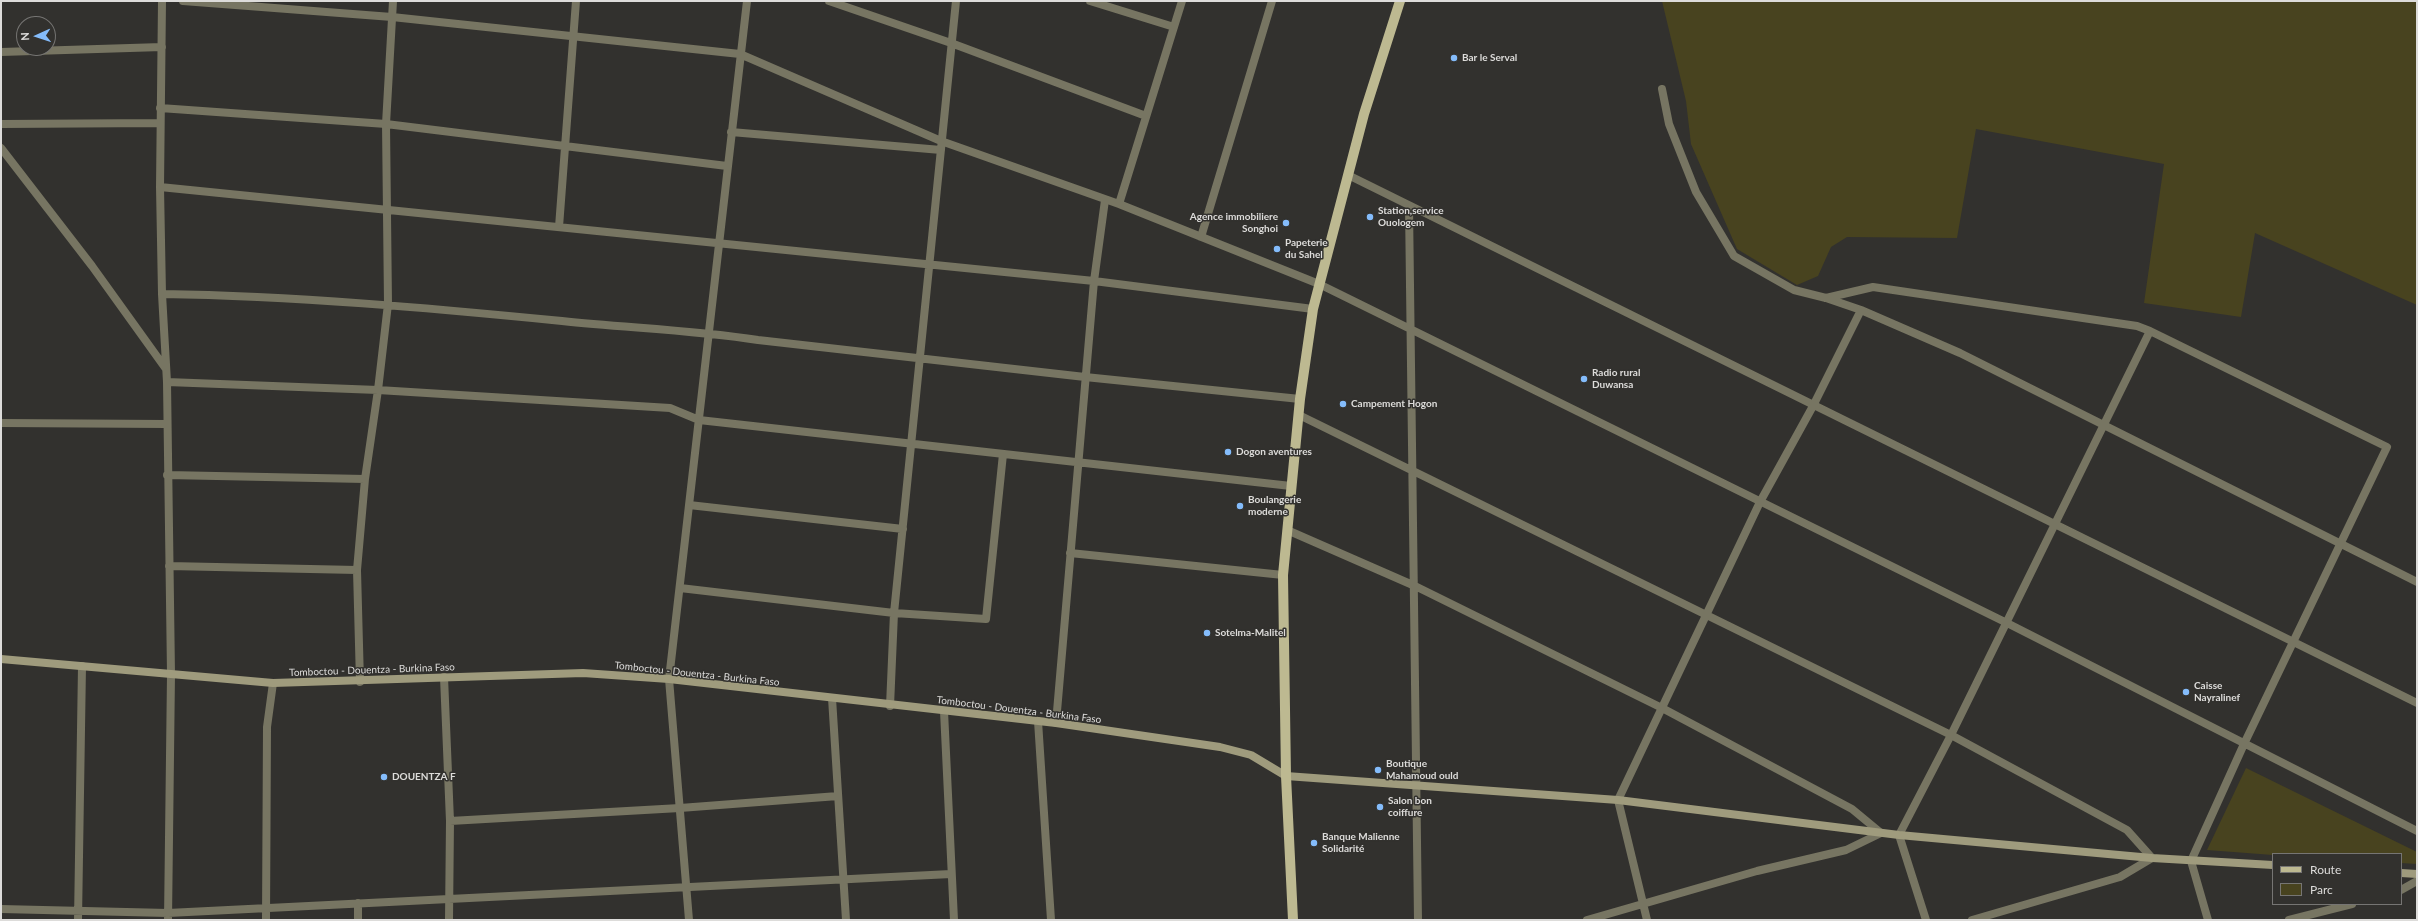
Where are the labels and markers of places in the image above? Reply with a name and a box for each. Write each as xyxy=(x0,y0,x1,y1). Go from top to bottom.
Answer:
place label: Bar le Serval xyxy=(1462,52,1517,64)
marker: Bar le Serval xyxy=(1449,53,1459,63)
place label: Station,service Ouologem xyxy=(1378,205,1444,228)
place label: Agence immobiliere Songhoi xyxy=(1190,211,1278,234)
marker: Station,service Ouologem xyxy=(1365,212,1375,222)
marker: Agence immobiliere Songhoi xyxy=(1281,218,1291,228)
place label: Papeterie du Sahel xyxy=(1285,237,1328,260)
marker: Papeterie du Sahel xyxy=(1272,244,1282,254)
place label: Radio rural Duwansa xyxy=(1592,367,1640,390)
marker: Radio rural Duwansa xyxy=(1579,374,1589,384)
place label: Campement Hogon xyxy=(1351,398,1437,410)
marker: Campement Hogon xyxy=(1338,399,1348,409)
place label: Dogon aventures xyxy=(1236,446,1312,458)
marker: Dogon aventures xyxy=(1223,447,1233,457)
place label: Boulangerie moderne xyxy=(1248,494,1301,518)
marker: Boulangerie moderne xyxy=(1235,501,1245,511)
place label: Sotelma-Malitel xyxy=(1215,627,1286,639)
marker: Sotelma-Malitel xyxy=(1202,628,1212,638)
place label: Caisse Nayralinef xyxy=(2194,680,2240,704)
marker: Caisse Nayralinef xyxy=(2181,687,2191,697)
place label: Boutique Mahamoud ould xyxy=(1386,758,1459,782)
marker: Boutique Mahamoud ould xyxy=(1373,765,1383,775)
place label: DOUENTZA F xyxy=(392,771,456,783)
marker: DOUENTZA F xyxy=(379,772,389,782)
place label: Salon bon coiffure xyxy=(1388,795,1432,818)
marker: Salon bon coiffure xyxy=(1375,802,1385,812)
place label: Banque Malienne Solidarité xyxy=(1322,831,1400,854)
marker: Banque Malienne Solidarité xyxy=(1309,838,1319,848)

